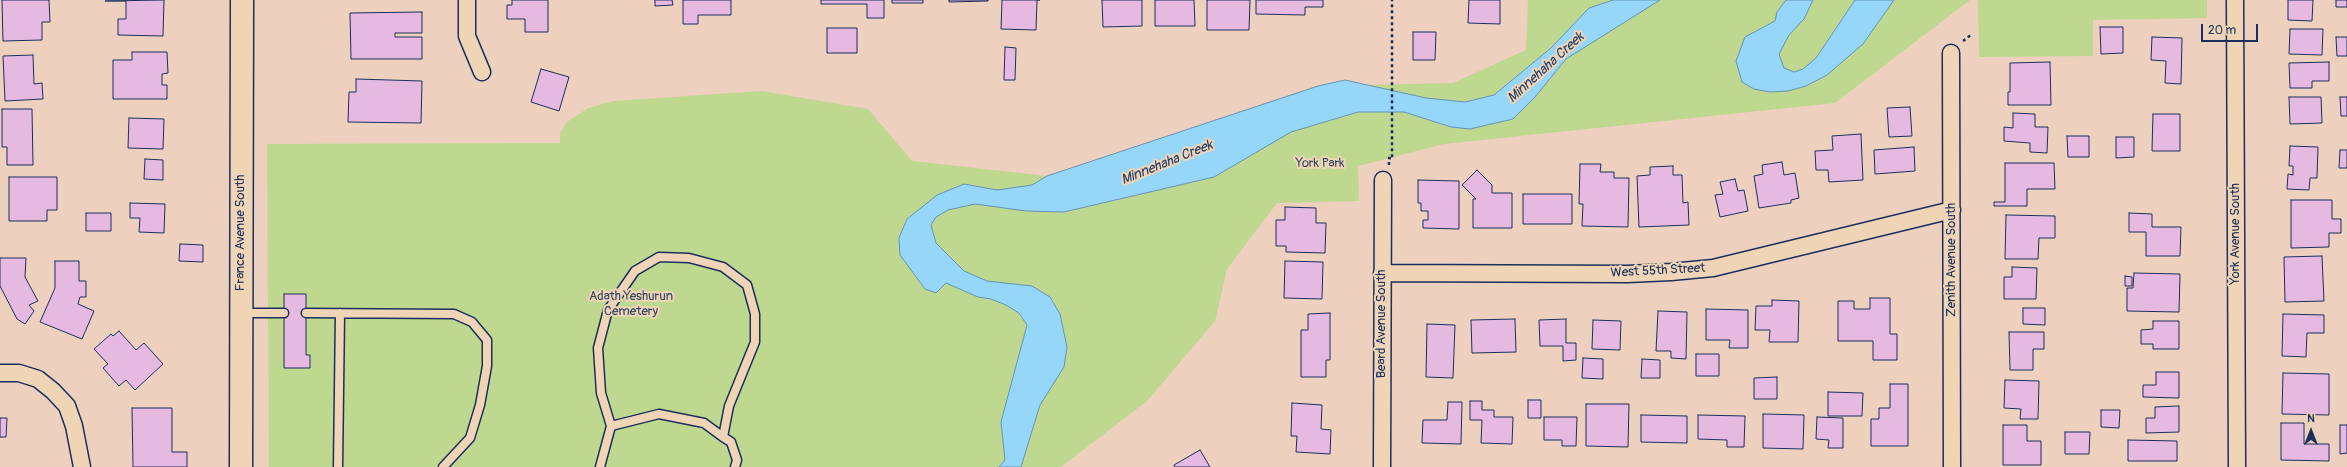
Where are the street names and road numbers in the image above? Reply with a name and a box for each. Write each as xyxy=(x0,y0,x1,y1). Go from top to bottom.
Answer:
street label: France Avenue South xyxy=(233,175,249,291)
street label: York Avenue South xyxy=(2228,183,2244,285)
street label: Zenith Avenue South xyxy=(1944,203,1960,317)
street label: West 55th Street xyxy=(1610,261,1706,281)
street label: Beard Avenue South xyxy=(1374,270,1390,378)

